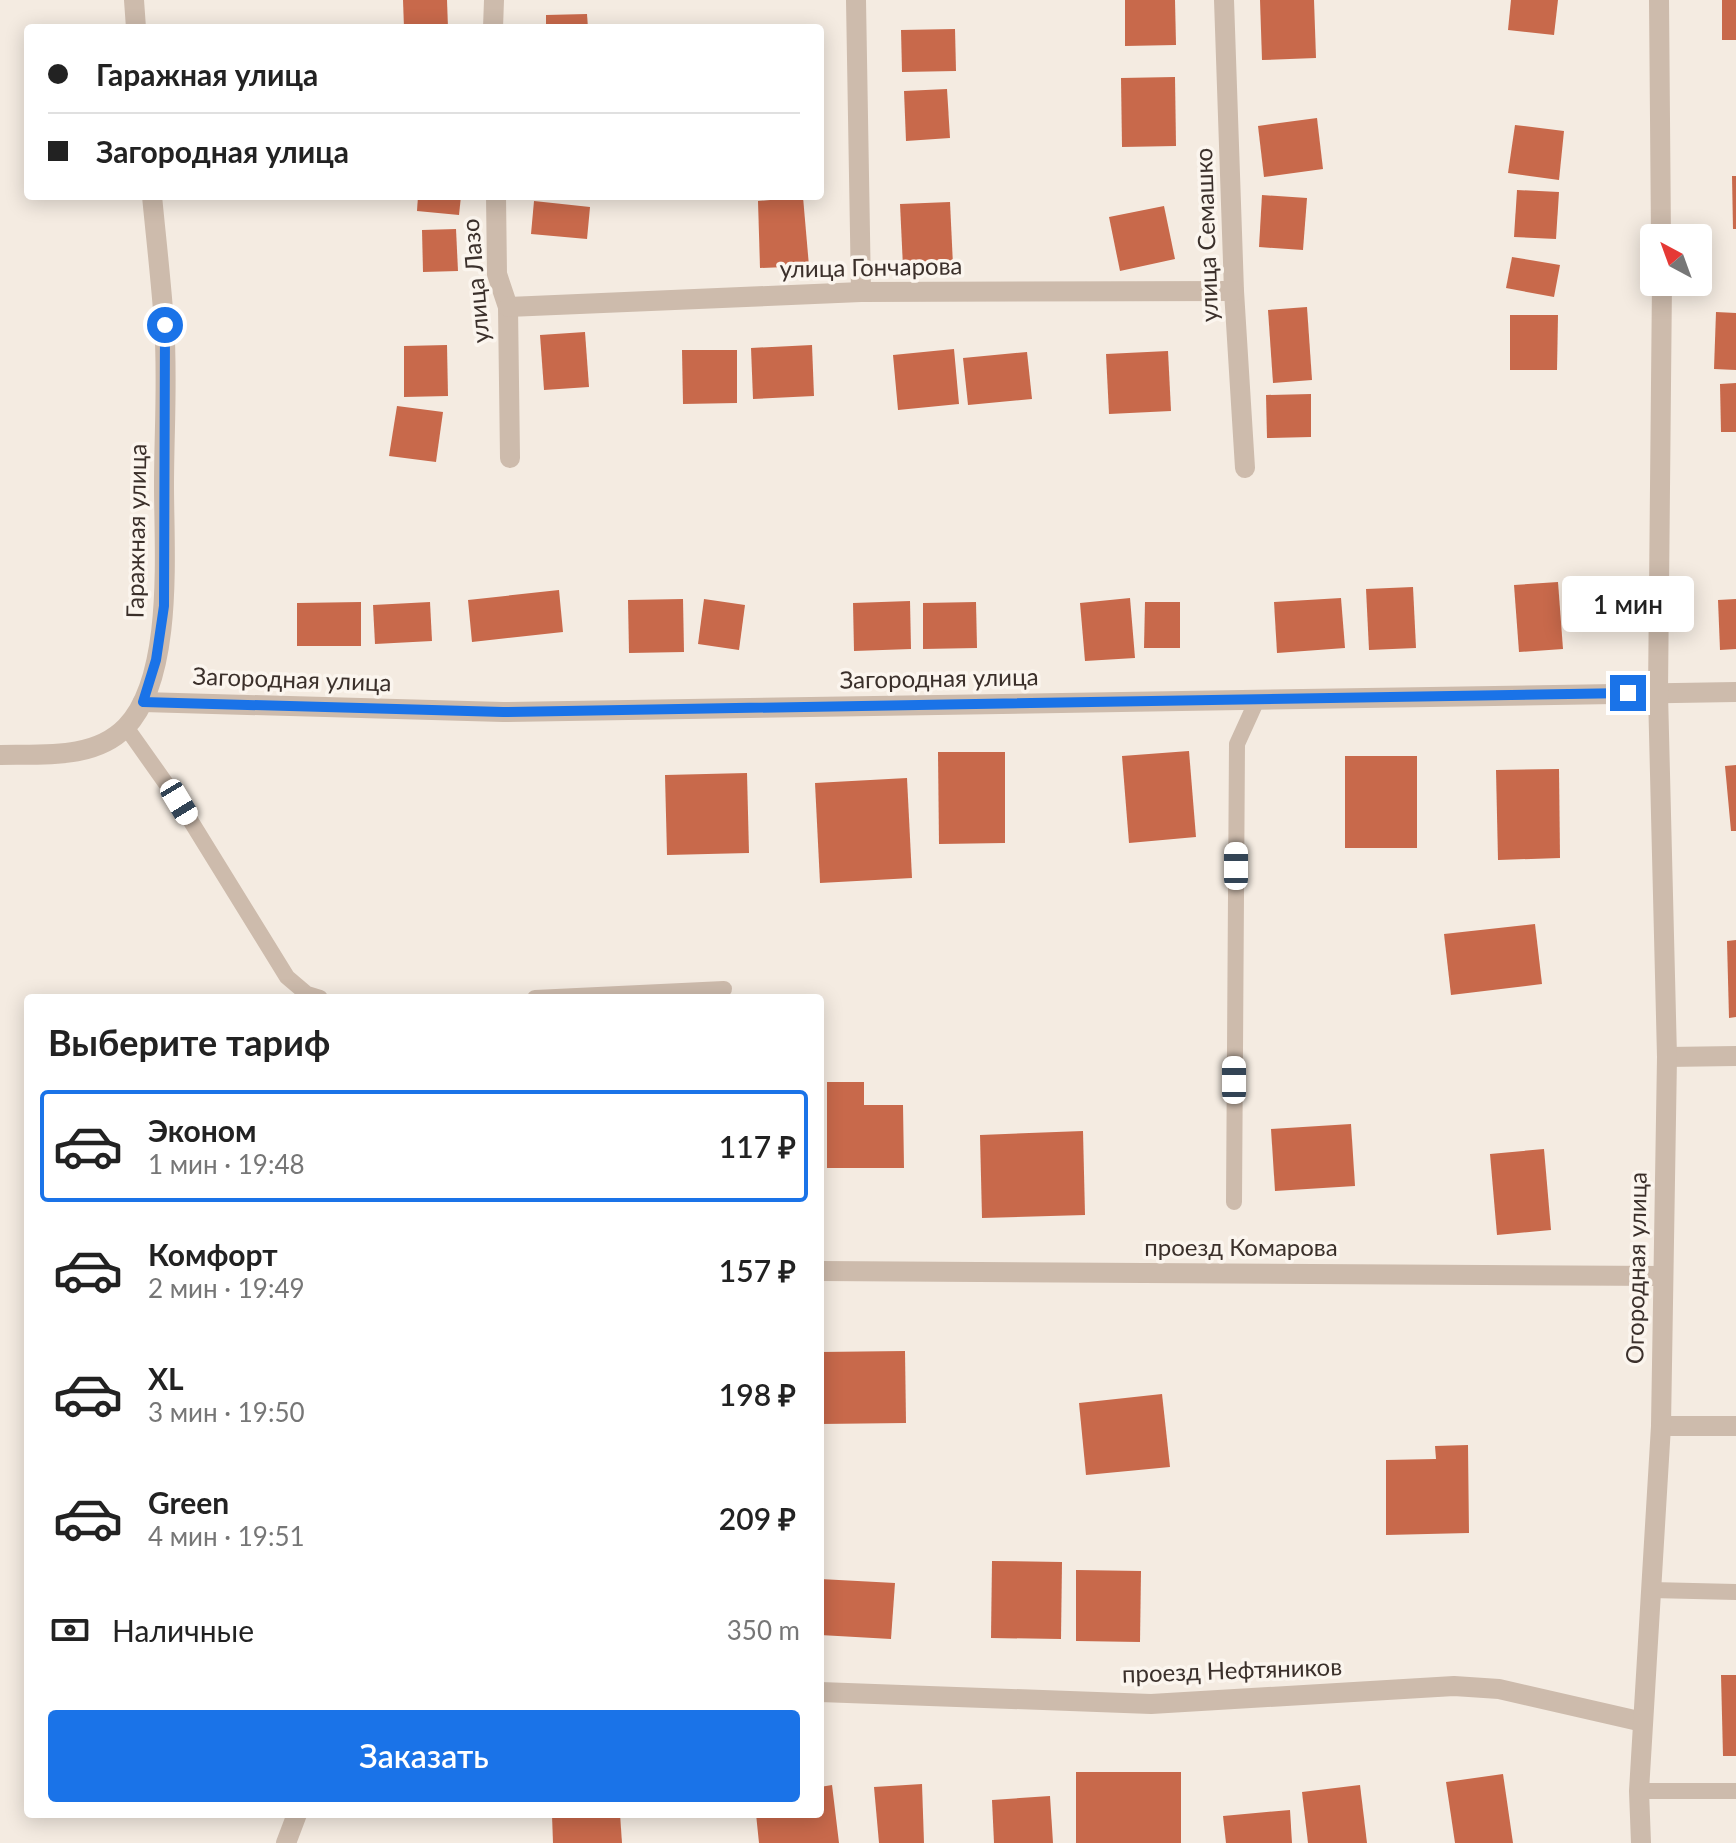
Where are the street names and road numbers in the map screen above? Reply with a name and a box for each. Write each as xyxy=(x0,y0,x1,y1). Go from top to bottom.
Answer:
street label: улица Семашко xyxy=(1188,147,1223,323)
street label: улица Лазо xyxy=(455,218,494,345)
street label: улица Гончарова xyxy=(779,250,963,283)
street label: Гаражная улица xyxy=(119,443,152,618)
street label: Загородная улица xyxy=(192,661,392,696)
street label: Загородная улица xyxy=(839,661,1039,694)
street label: Огородная улица xyxy=(1619,1172,1652,1364)
street label: проезд Комарова xyxy=(1144,1232,1338,1261)
street label: проезд Нефтяников xyxy=(1121,1651,1342,1688)

